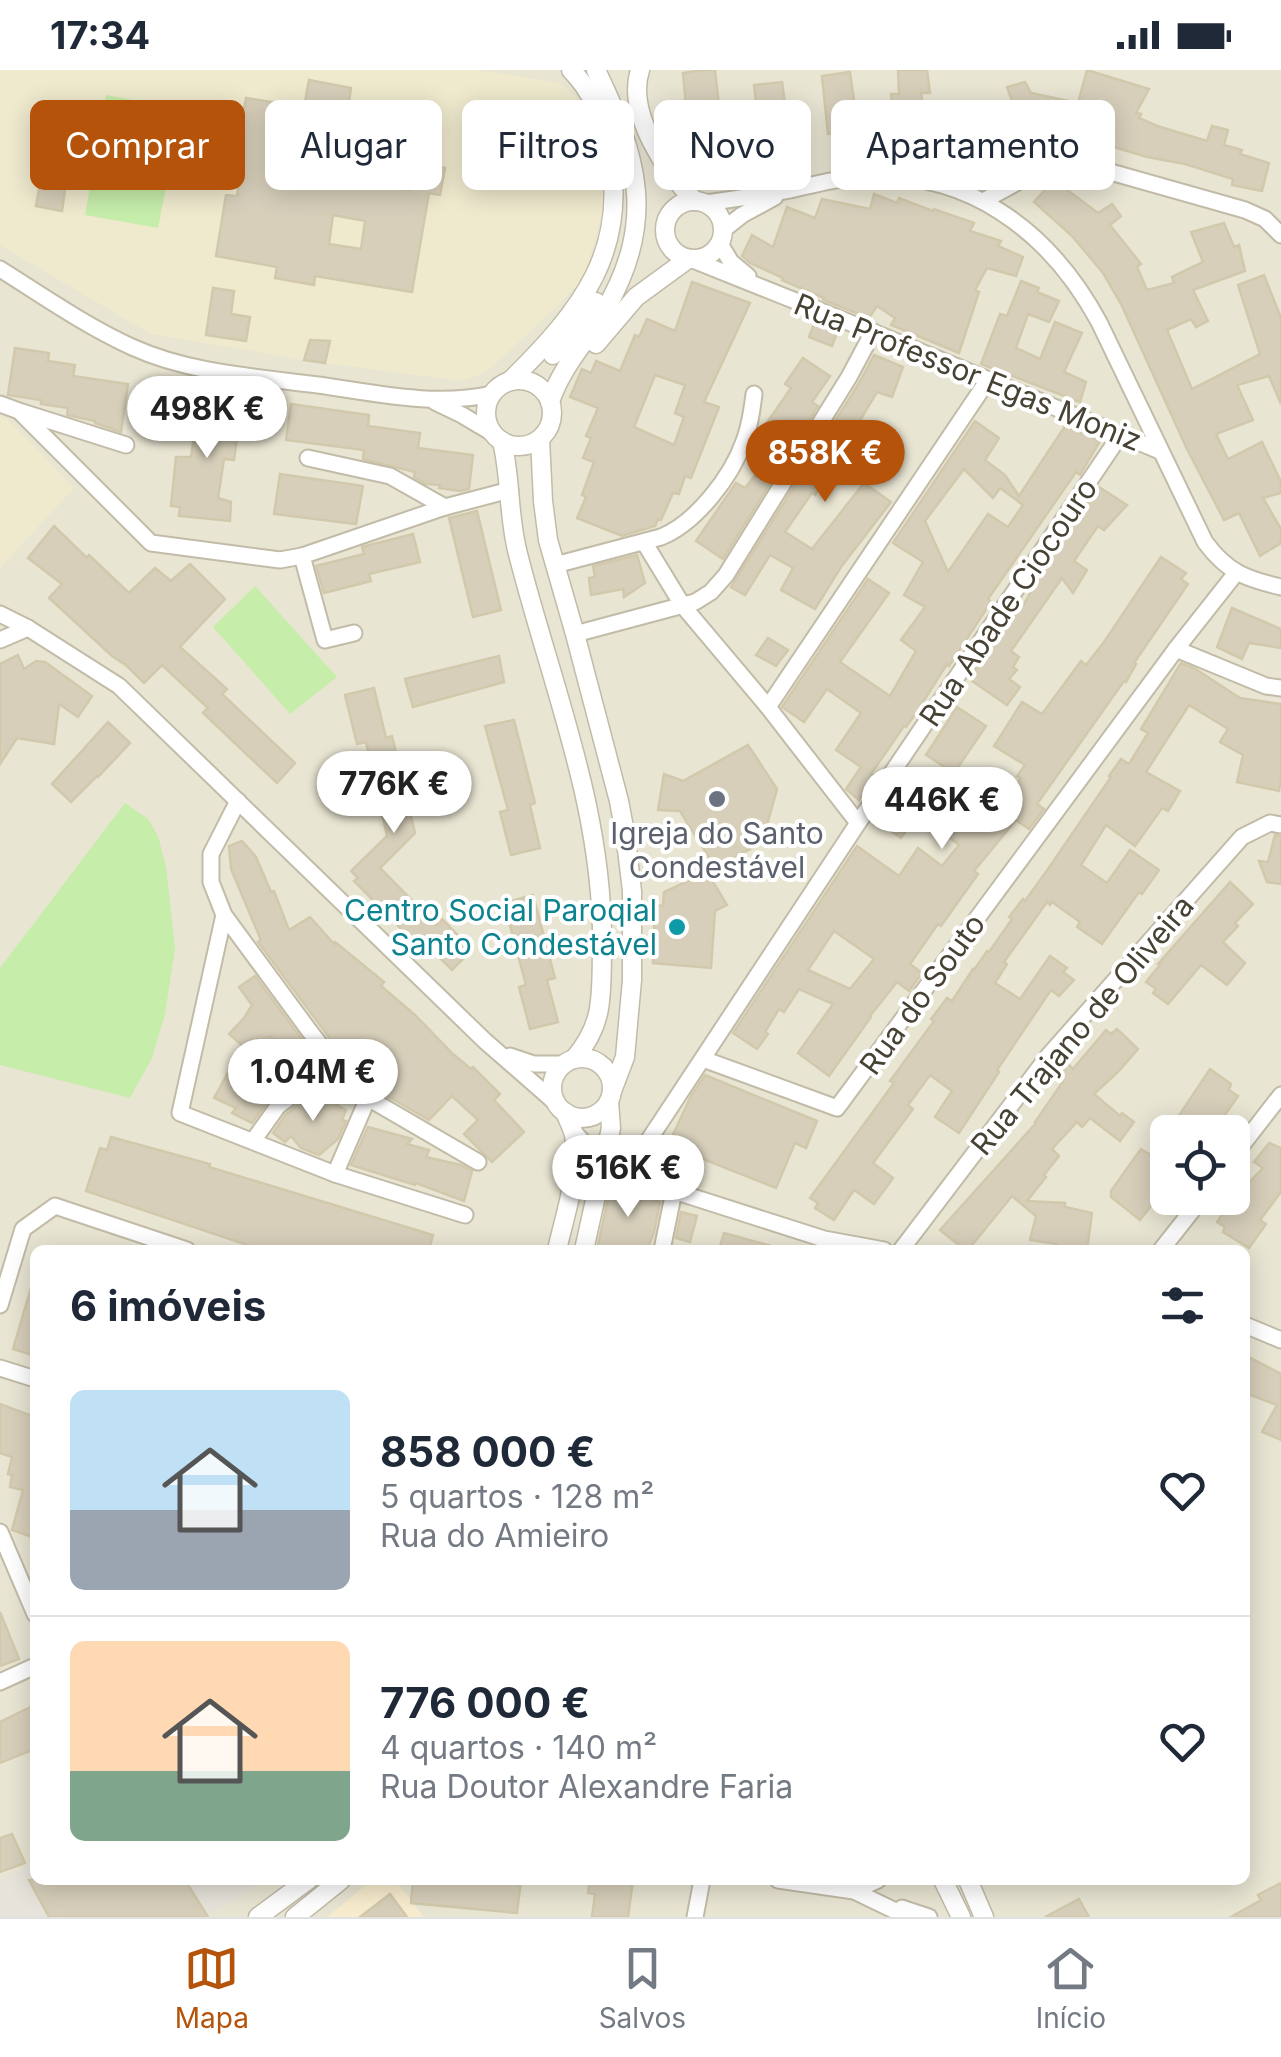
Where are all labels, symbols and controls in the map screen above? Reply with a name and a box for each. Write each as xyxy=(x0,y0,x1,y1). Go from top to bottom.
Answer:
text: 17:34 xyxy=(50,12,150,58)
chip: Comprar xyxy=(30,100,245,190)
chip: Alugar xyxy=(265,100,442,190)
chip: Filtros xyxy=(462,100,634,190)
chip: Novo xyxy=(654,100,811,190)
chip: Apartamento xyxy=(831,100,1115,190)
street label: Rua Professor Egas Moniz xyxy=(789,286,1147,458)
pin: 498K € xyxy=(126,376,288,461)
text: 498K € xyxy=(149,389,265,428)
pin: 858K € xyxy=(744,420,906,505)
text: 858K € xyxy=(768,433,882,472)
street label: Rua Abade Ciocouro xyxy=(912,471,1104,733)
pin: 776K € xyxy=(313,751,475,836)
text: 776K € xyxy=(339,764,449,803)
pin: 446K € xyxy=(861,767,1023,852)
text: 446K € xyxy=(884,780,1000,819)
marker: Igreja do Santo Condestável xyxy=(706,788,728,810)
place label: Igreja do Santo Condestável xyxy=(610,815,824,885)
street label: Rua Trajano de Oliveira xyxy=(963,888,1201,1162)
place label: Centro Social Paroqial Santo Condestável xyxy=(344,892,657,962)
street label: Rua do Souto xyxy=(852,907,992,1081)
marker: Centro Social Paroqial Santo Condestável xyxy=(666,916,688,938)
pin: 1.04M € xyxy=(221,1039,405,1124)
text: 1.04M € xyxy=(250,1052,376,1091)
map controls xyxy=(1150,1115,1250,1215)
button: locate xyxy=(1150,1115,1250,1215)
pin: 516K € xyxy=(547,1135,709,1220)
text: 516K € xyxy=(574,1148,682,1187)
icon: filters xyxy=(1155,1278,1210,1333)
text: 6 imóveis xyxy=(70,1280,266,1331)
text: 858 000 € xyxy=(380,1426,595,1477)
icon: home xyxy=(150,1430,270,1550)
icon: heart xyxy=(1155,1463,1210,1518)
text: 5 quartos · 128 m² xyxy=(380,1477,654,1516)
text: Rua do Amieiro xyxy=(380,1516,609,1555)
text: 776 000 € xyxy=(380,1677,590,1728)
icon: home xyxy=(150,1681,270,1801)
icon: heart xyxy=(1155,1714,1210,1769)
text: 4 quartos · 140 m² xyxy=(380,1728,657,1767)
text: Rua Doutor Alexandre Faria xyxy=(380,1767,793,1806)
tab: Mapa xyxy=(175,1941,249,2035)
tab: Salvos xyxy=(599,1941,686,2035)
tab: Início xyxy=(1036,1941,1106,2035)

